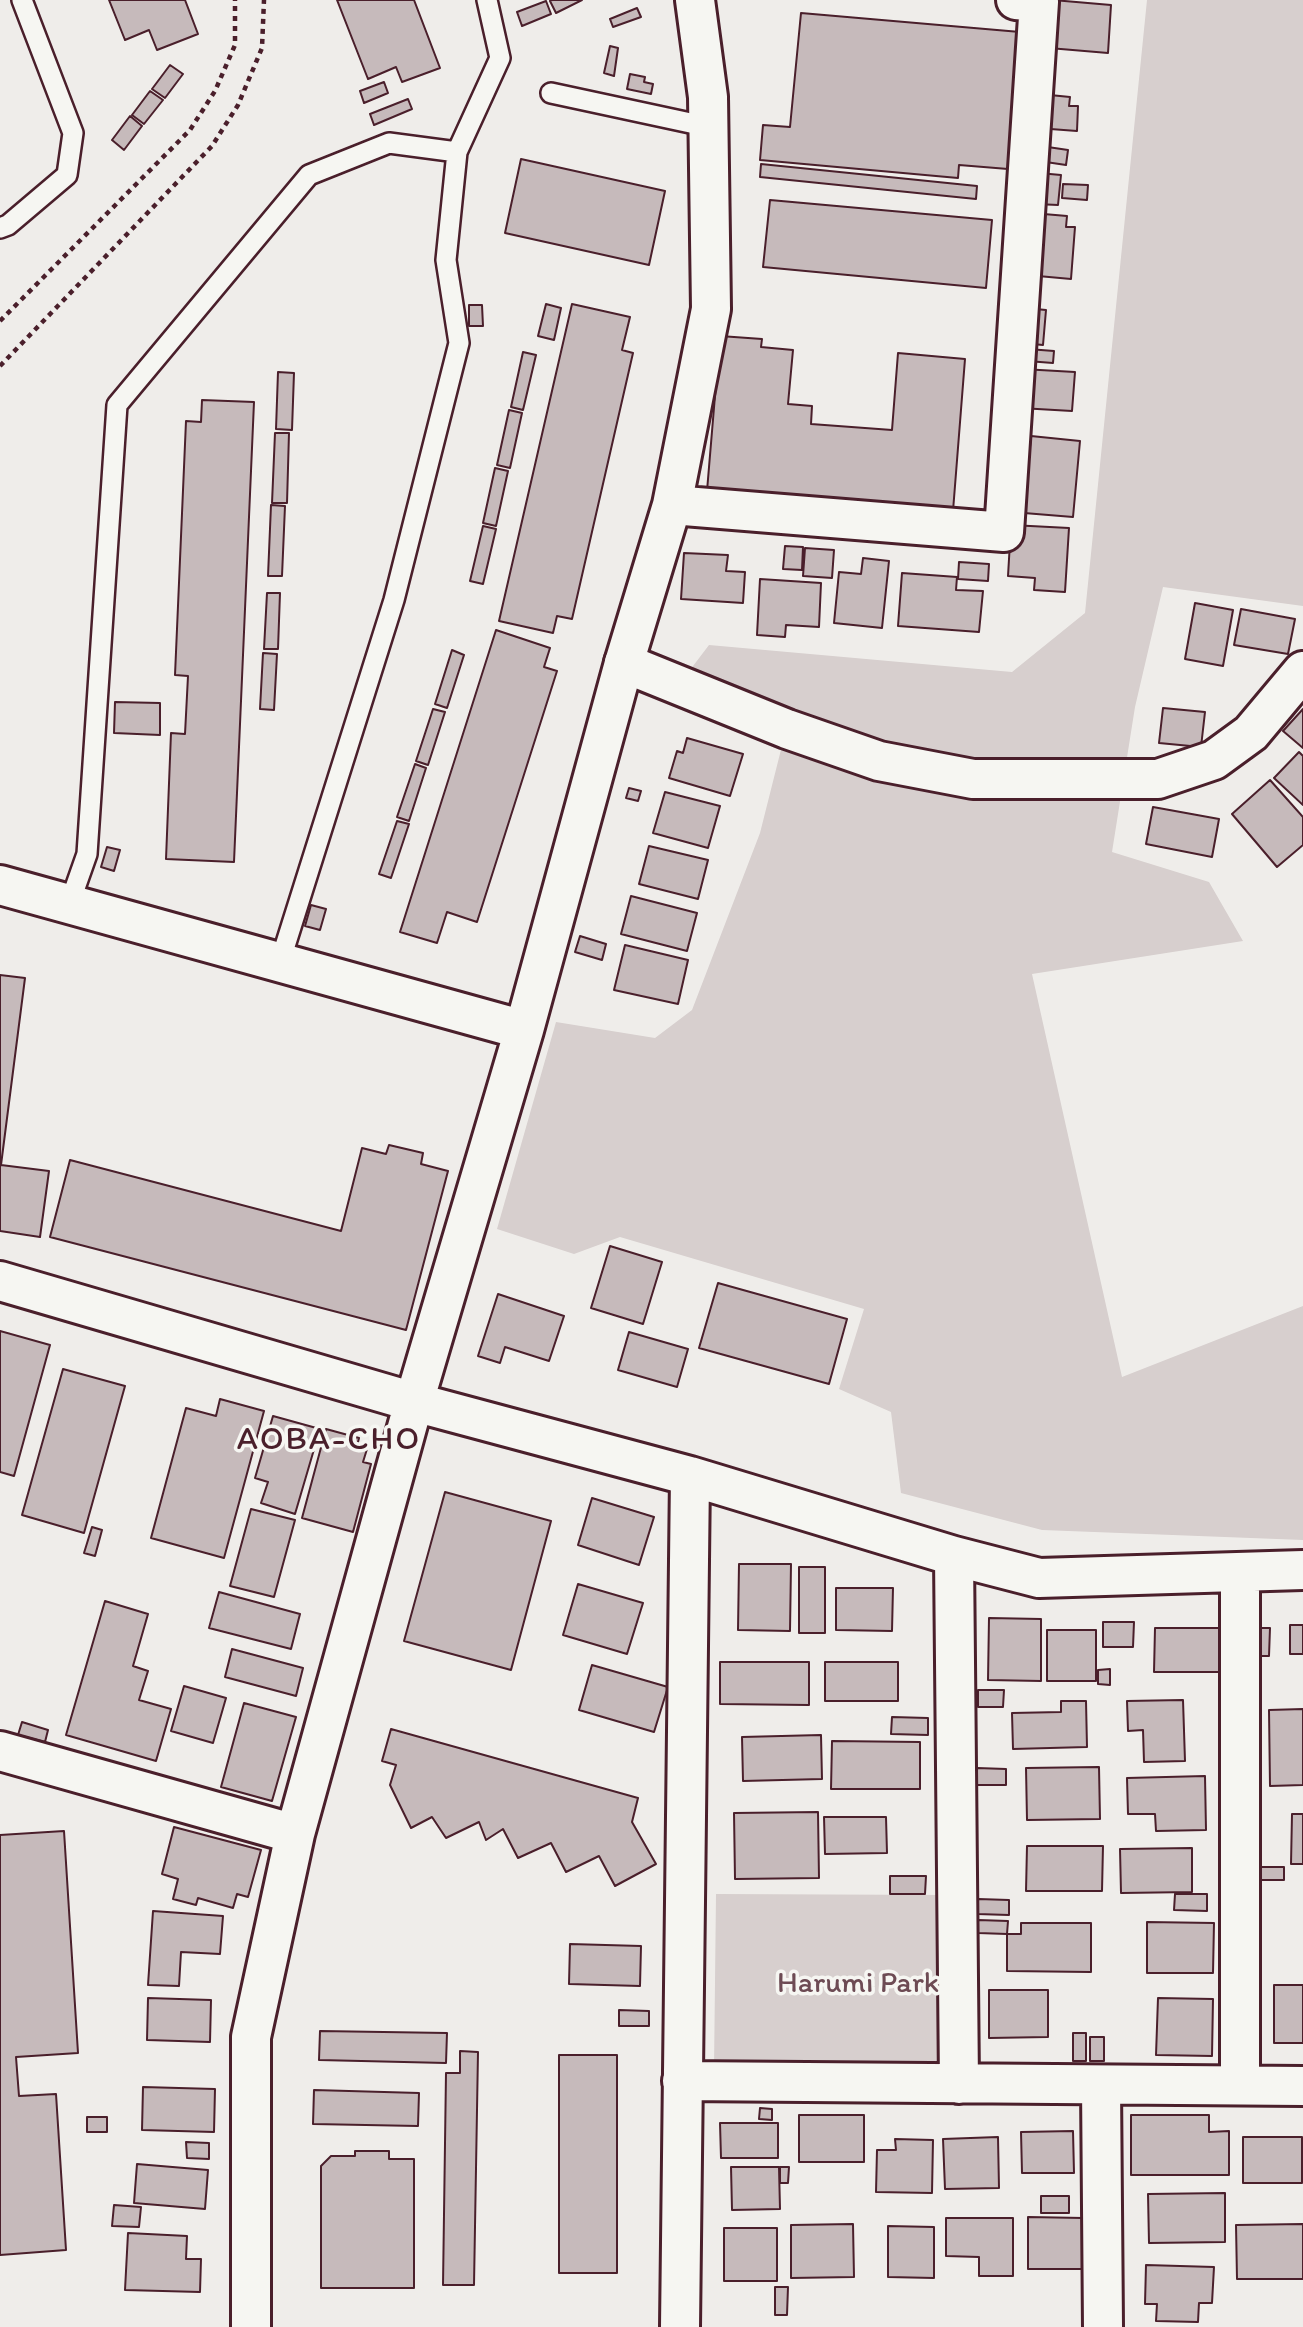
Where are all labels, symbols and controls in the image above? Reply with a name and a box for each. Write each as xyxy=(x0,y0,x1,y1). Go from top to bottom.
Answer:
district label: AOBA-CHO xyxy=(238,1421,420,1461)
park label: Harumi Park xyxy=(777,1966,939,2002)

